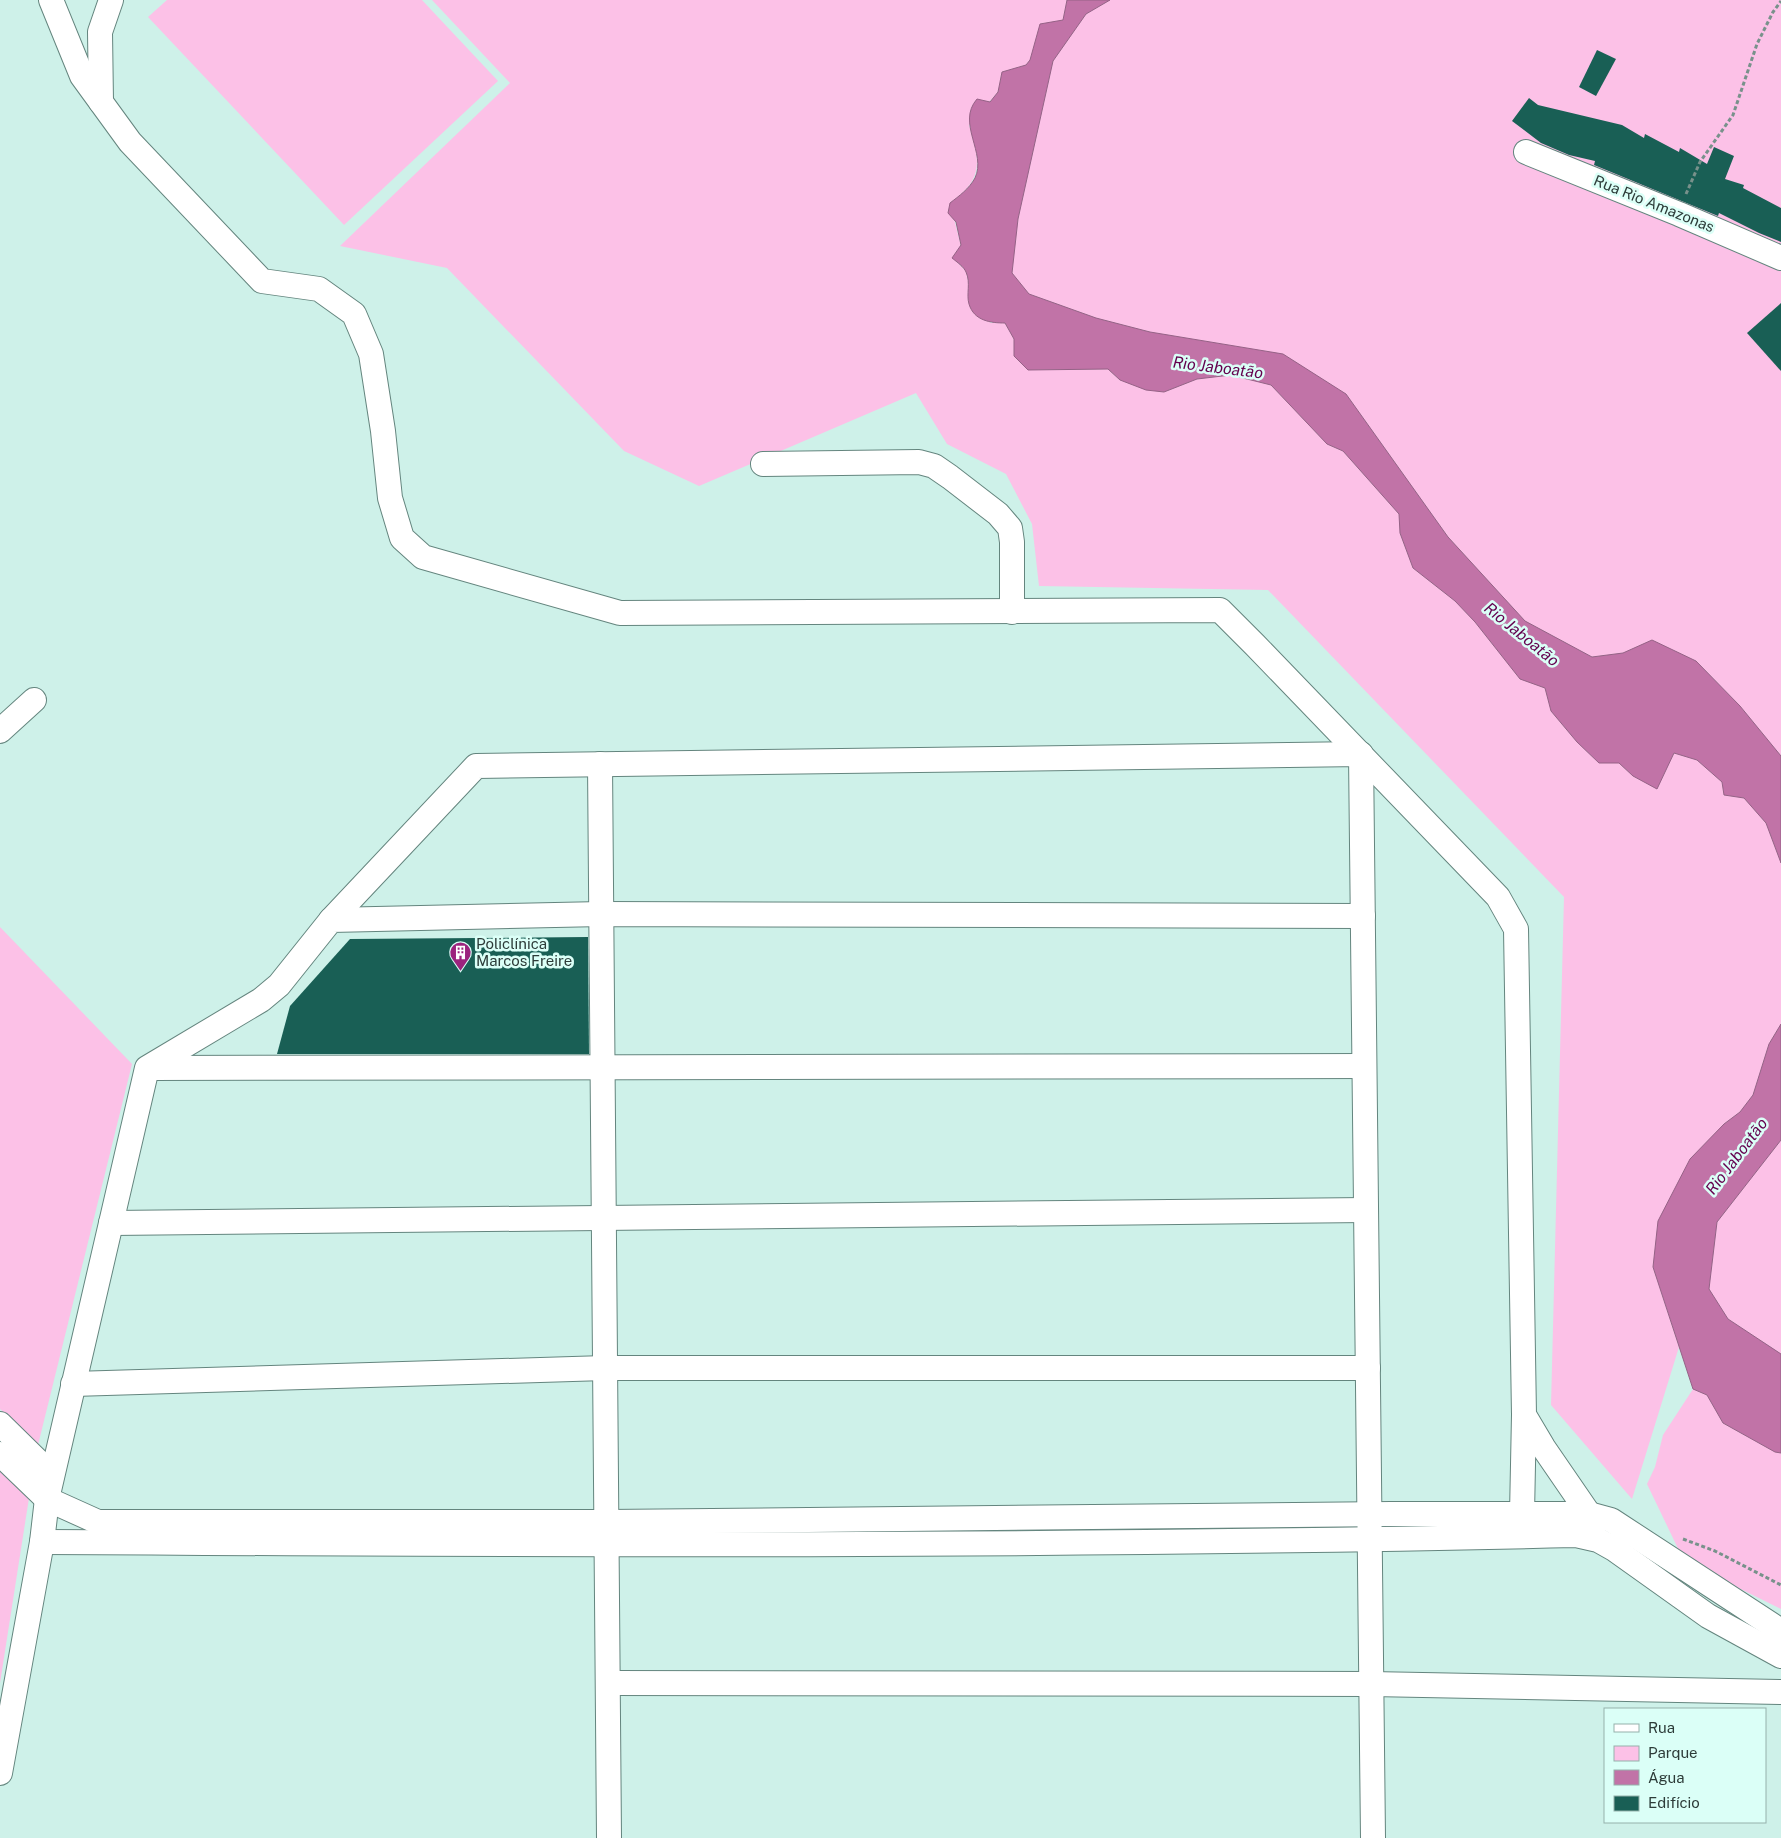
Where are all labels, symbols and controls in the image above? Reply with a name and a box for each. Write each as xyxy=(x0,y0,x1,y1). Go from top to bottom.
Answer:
street label: Rua Rio Amazonas xyxy=(1591,172,1717,235)
water label: Rio Jaboatão xyxy=(1172,353,1264,382)
water label: Rio Jaboatão xyxy=(1480,598,1563,671)
place label: Policlínica Marcos Freire xyxy=(476,935,572,969)
building icon: Policlínica Marcos Freire xyxy=(448,941,472,972)
water label: Rio Jaboatão xyxy=(1702,1114,1771,1198)
legend xyxy=(1604,1708,1766,1823)
text: Rua xyxy=(1648,1719,1675,1736)
text: Parque xyxy=(1648,1744,1698,1761)
text: Água xyxy=(1648,1769,1685,1786)
text: Edifício xyxy=(1648,1794,1700,1811)

